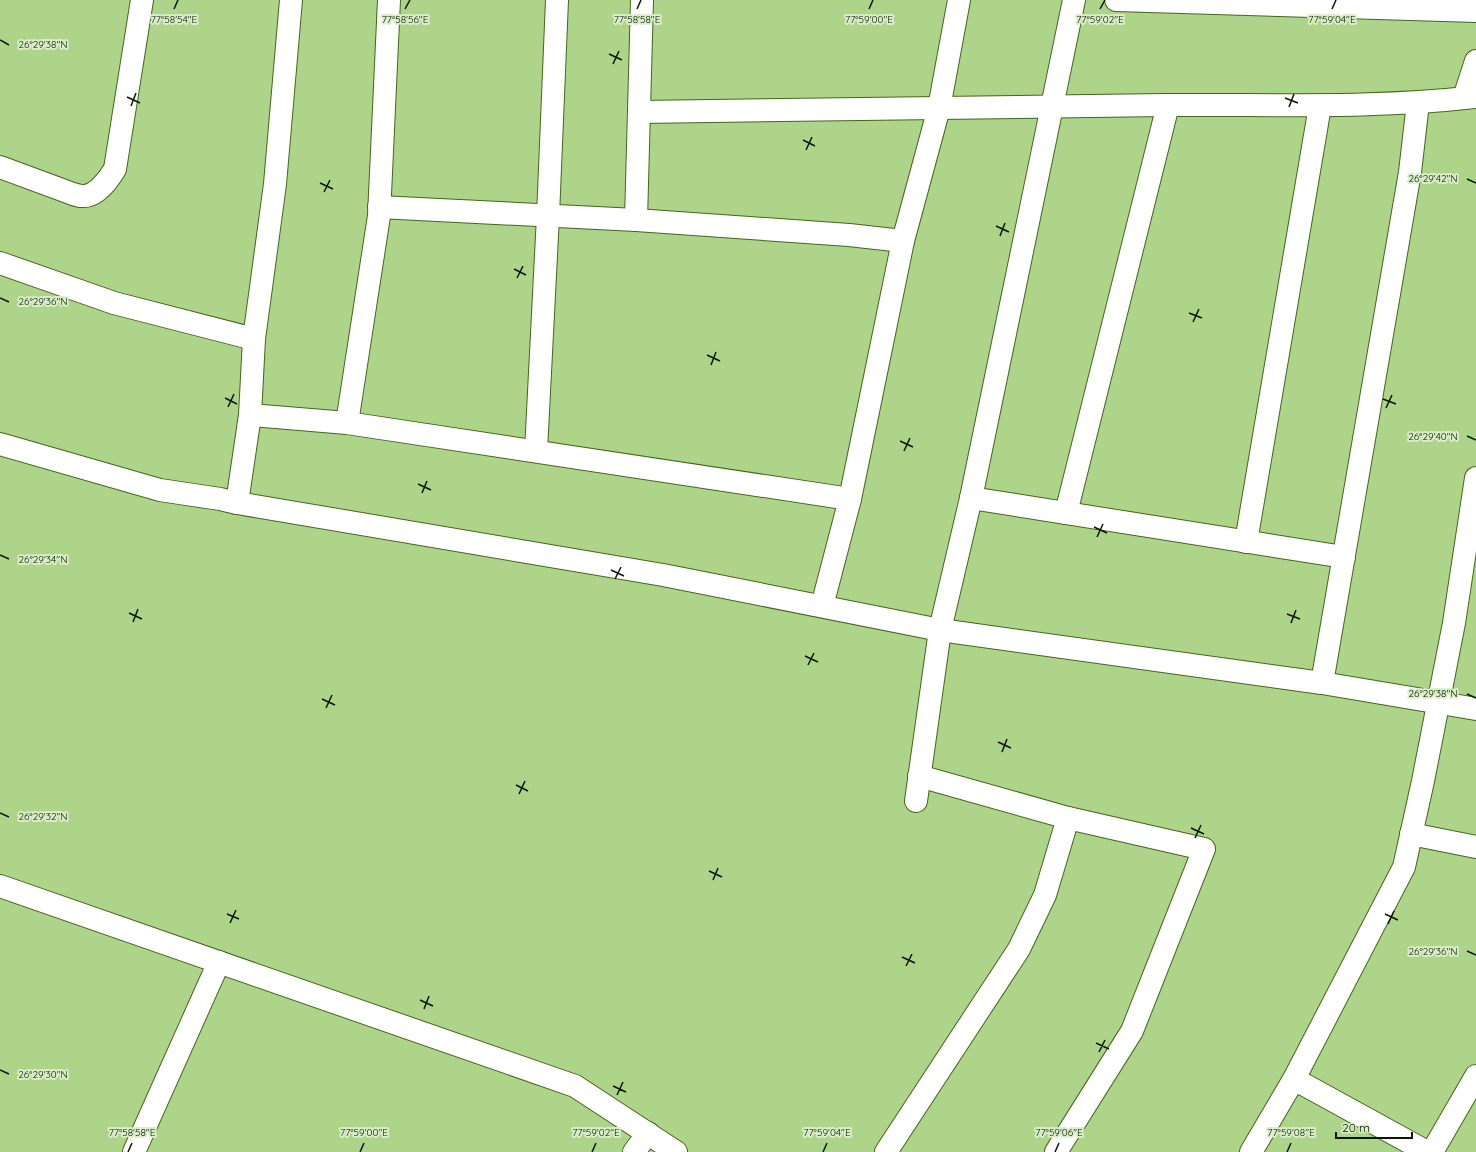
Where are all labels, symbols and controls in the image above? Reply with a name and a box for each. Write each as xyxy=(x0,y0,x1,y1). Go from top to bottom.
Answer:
text: 77°58'54"E xyxy=(151,13,198,26)
text: 77°58'56"E xyxy=(382,13,429,26)
text: 77°58'58"E xyxy=(614,13,661,26)
text: 77°59'00"E xyxy=(845,13,893,26)
text: 77°59'02"E xyxy=(1076,13,1124,26)
text: 77°59'04"E xyxy=(1308,13,1356,26)
text: 26°29'38"N xyxy=(18,38,68,51)
text: 26°29'42"N xyxy=(1408,172,1458,185)
text: 26°29'36"N xyxy=(18,295,68,308)
text: 26°29'40"N xyxy=(1408,430,1458,443)
text: 26°29'34"N xyxy=(19,553,67,566)
text: 26°29'38"N xyxy=(1408,687,1458,700)
text: 26°29'32"N xyxy=(18,810,68,823)
text: 26°29'36"N xyxy=(1408,945,1458,958)
text: 26°29'30"N xyxy=(18,1068,68,1081)
scale bar xyxy=(1336,1114,1412,1140)
text: 20 m xyxy=(1342,1120,1370,1135)
text: 77°58'58"E xyxy=(109,1126,156,1139)
text: 77°59'00"E xyxy=(340,1126,388,1139)
text: 77°59'02"E xyxy=(572,1126,620,1139)
text: 77°59'04"E xyxy=(803,1126,851,1139)
text: 77°59'06"E xyxy=(1035,1126,1083,1139)
text: 77°59'08"E xyxy=(1267,1126,1315,1139)

